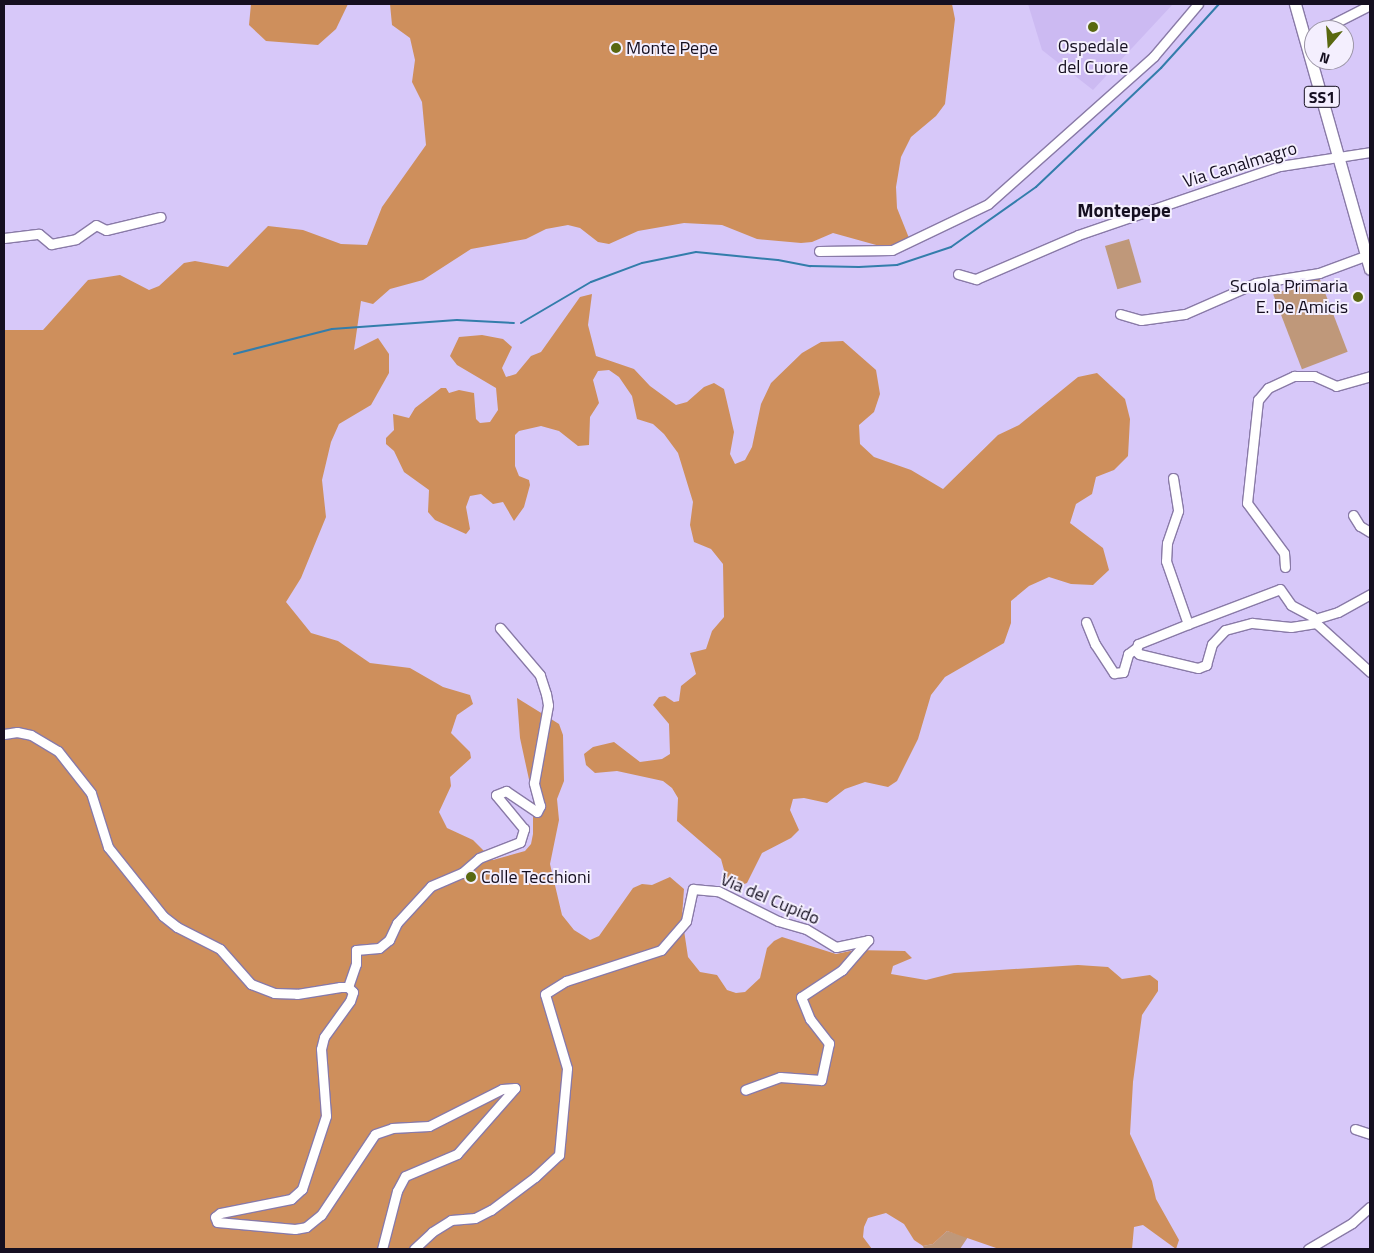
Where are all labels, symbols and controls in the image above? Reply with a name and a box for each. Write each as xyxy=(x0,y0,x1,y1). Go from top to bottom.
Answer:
marker: Ospedale del Cuore xyxy=(1086,20,1100,34)
north arrow xyxy=(1304,20,1354,70)
place label: Ospedale del Cuore xyxy=(1058,36,1128,78)
place label: Monte Pepe xyxy=(626,37,718,59)
marker: Monte Pepe xyxy=(610,42,622,54)
text: N xyxy=(1317,47,1332,70)
road number: SS1 xyxy=(1303,84,1341,110)
street label: Via Canalmagro xyxy=(1180,137,1300,193)
district label: Montepepe xyxy=(1077,199,1171,221)
place label: Scuola Primaria E. De Amicis xyxy=(1230,276,1348,318)
marker: Scuola Primaria E. De Amicis xyxy=(1352,291,1364,303)
place label: Colle Tecchioni xyxy=(481,866,591,888)
street label: Via del Cupido xyxy=(717,868,823,930)
marker: Colle Tecchioni xyxy=(465,871,477,883)

